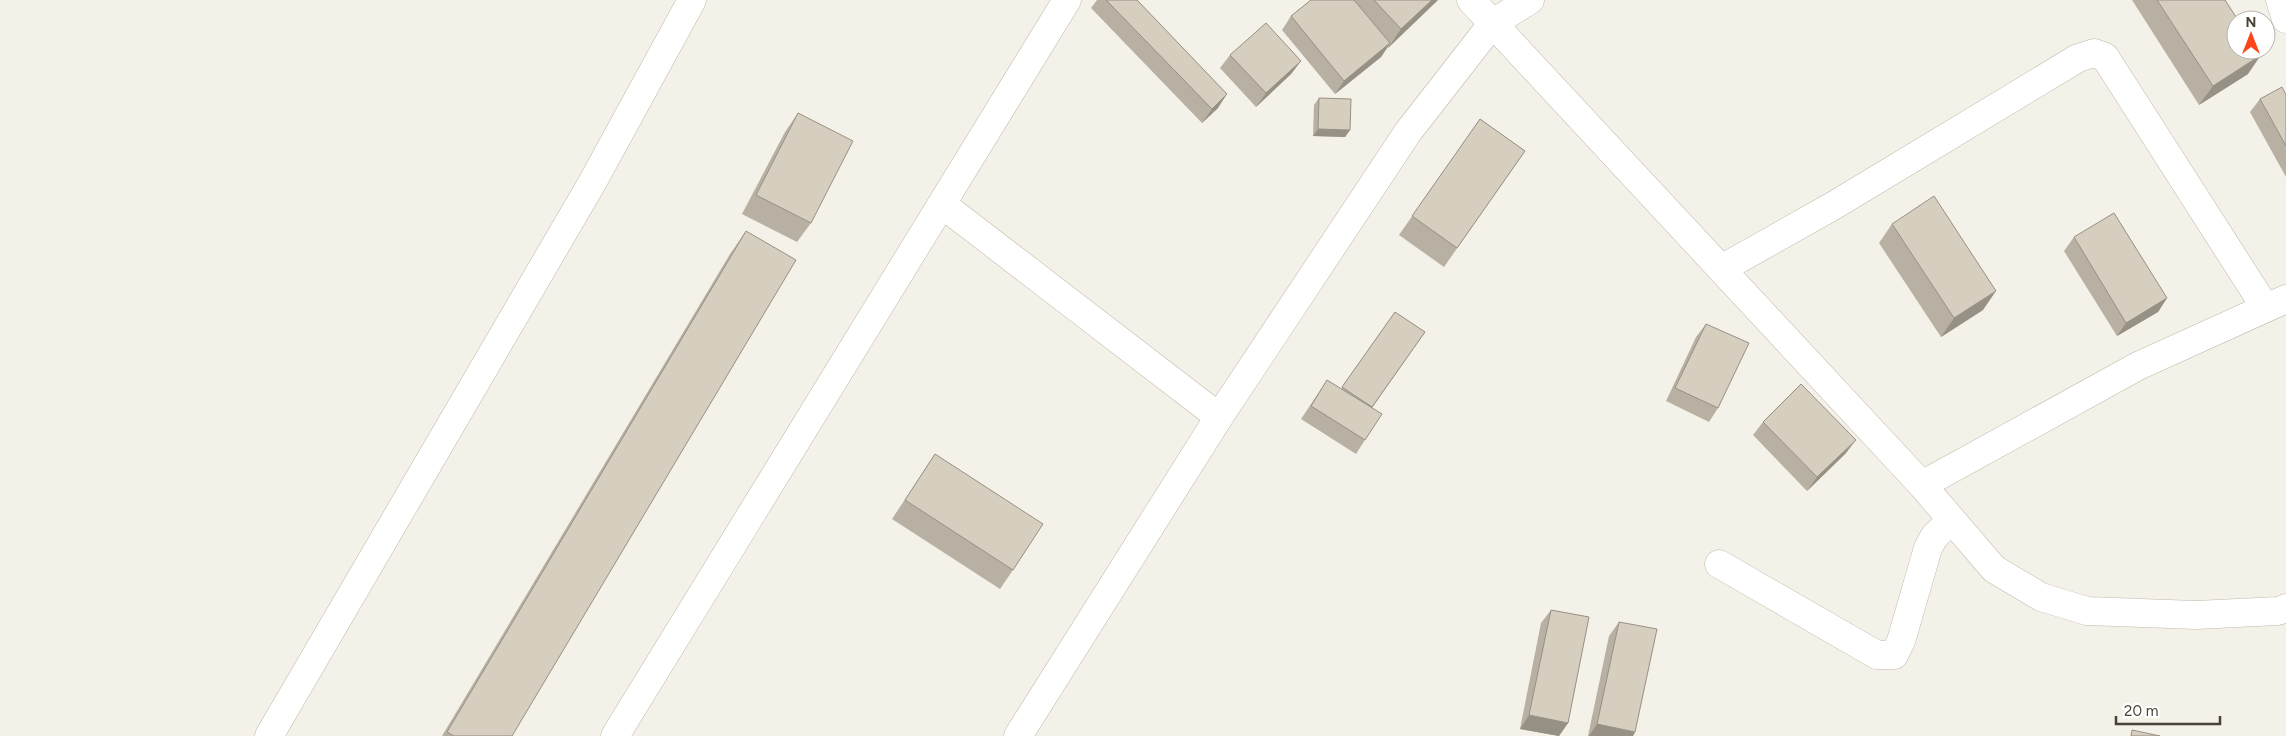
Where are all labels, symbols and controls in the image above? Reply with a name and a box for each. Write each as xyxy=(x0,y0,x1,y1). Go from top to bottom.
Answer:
north arrow xyxy=(2226,10,2276,60)
text: N xyxy=(2246,14,2256,31)
scale bar xyxy=(2116,694,2220,726)
text: 20 m xyxy=(2124,702,2158,720)

